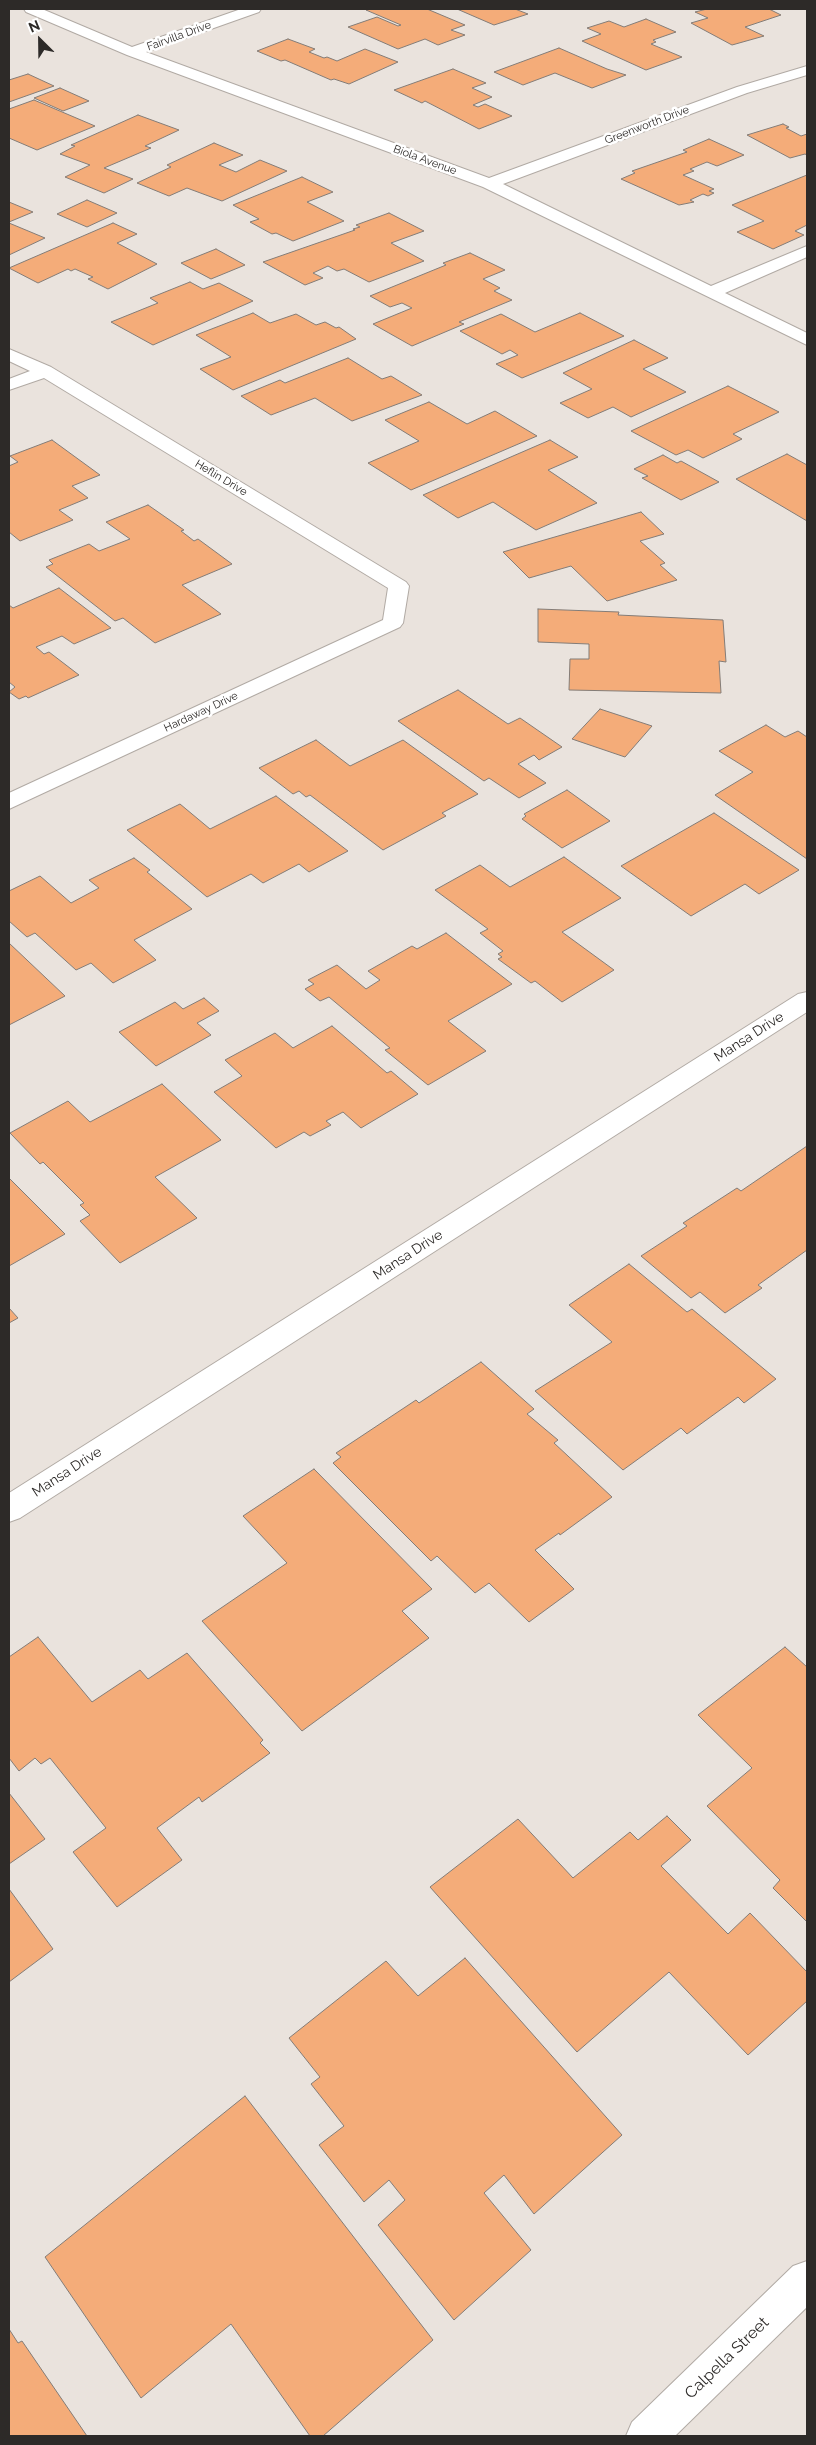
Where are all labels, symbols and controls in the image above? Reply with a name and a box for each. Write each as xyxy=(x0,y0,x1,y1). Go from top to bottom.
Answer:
north arrow xyxy=(15,15,65,65)
text: N xyxy=(26,17,42,36)
street label: Fairvilla Drive xyxy=(145,18,213,54)
street label: Greenworth Drive xyxy=(603,103,691,147)
street label: Biola Avenue xyxy=(391,142,459,178)
street label: Heflin Drive xyxy=(192,457,250,499)
street label: Hardaway Drive xyxy=(162,689,240,735)
street label: Mansa Drive xyxy=(711,1008,787,1066)
street label: Mansa Drive xyxy=(370,1226,446,1284)
street label: Mansa Drive xyxy=(29,1443,105,1501)
street label: Calpella Street xyxy=(681,2313,773,2403)

